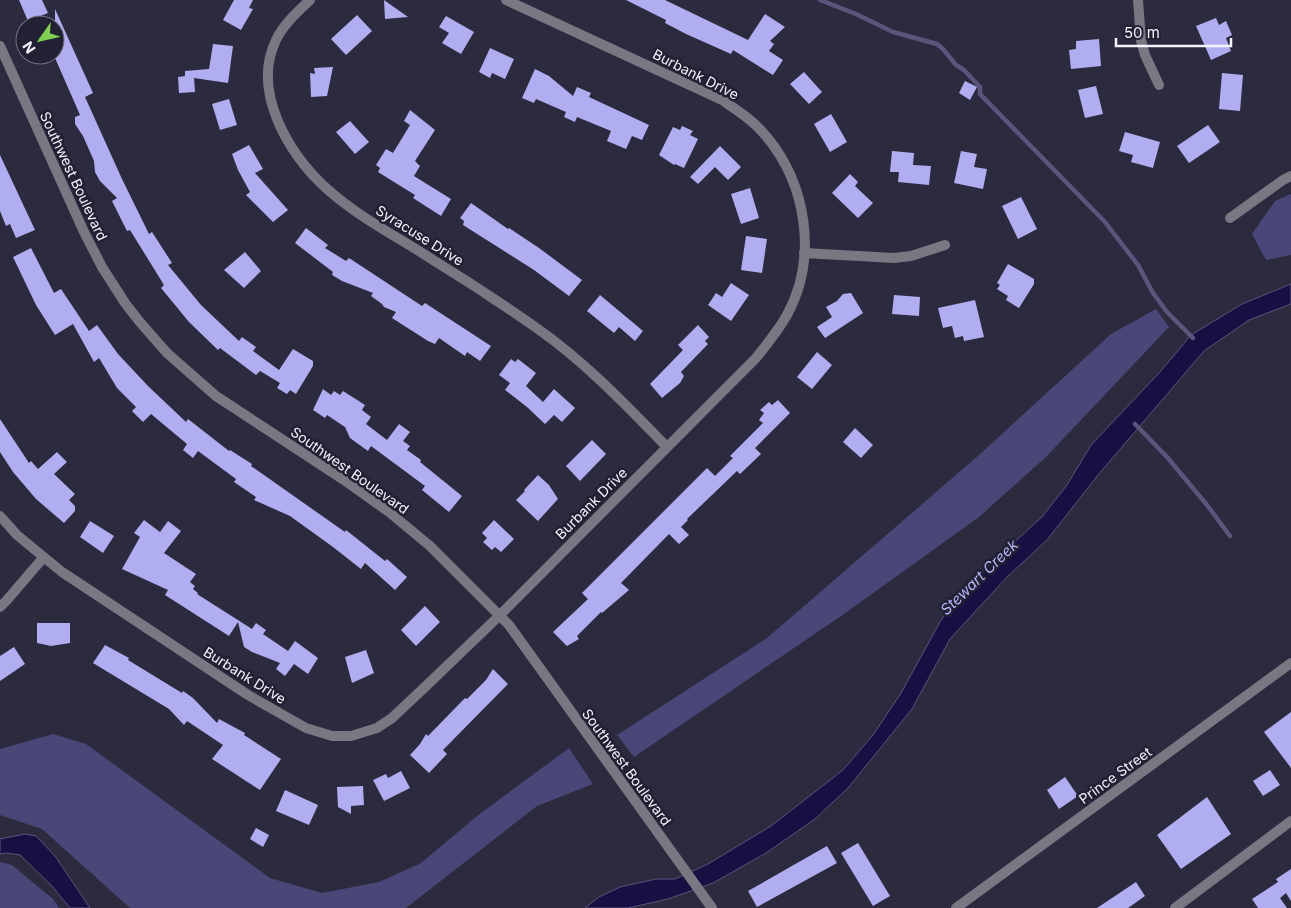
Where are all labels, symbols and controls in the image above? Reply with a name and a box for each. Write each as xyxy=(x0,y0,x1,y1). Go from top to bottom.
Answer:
north arrow xyxy=(15,15,65,65)
scale bar xyxy=(1116,15,1231,47)
text: 50 m xyxy=(1124,23,1160,42)
text: N xyxy=(19,38,39,57)
street label: Burbank Drive xyxy=(650,45,742,103)
street label: Southwest Boulevard xyxy=(37,109,111,243)
street label: Syracuse Drive xyxy=(373,201,467,269)
street label: Southwest Boulevard xyxy=(288,423,412,517)
street label: Burbank Drive xyxy=(552,464,630,542)
water label: Stewart Creek xyxy=(936,535,1022,619)
street label: Burbank Drive xyxy=(201,643,289,707)
street label: Southwest Boulevard xyxy=(579,705,675,829)
street label: Prince Street xyxy=(1075,743,1155,807)

